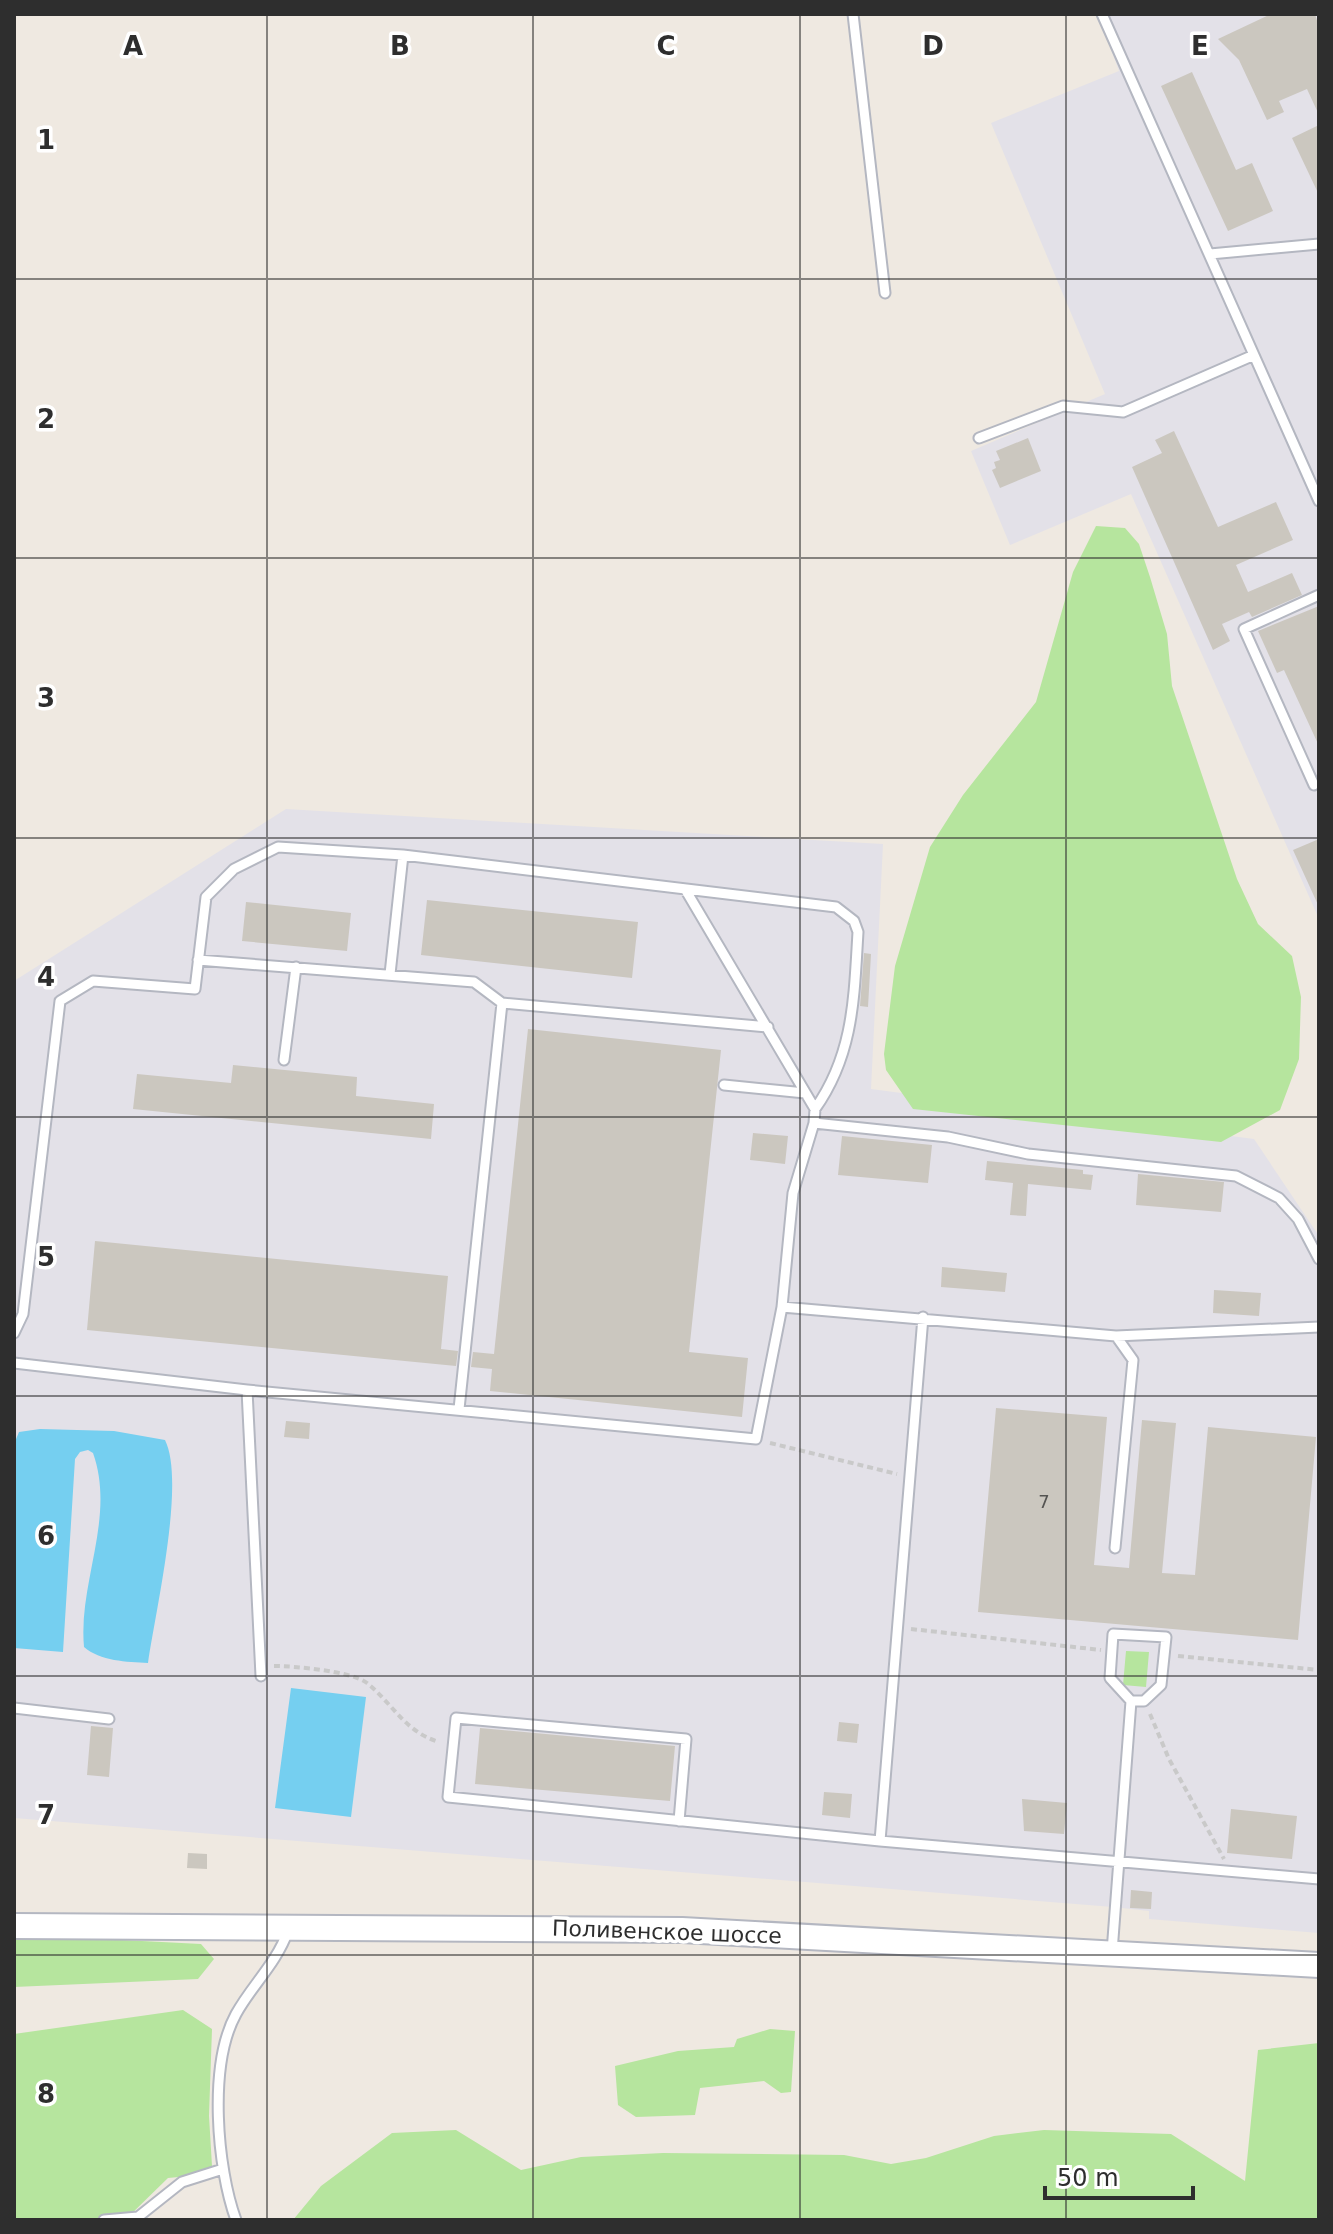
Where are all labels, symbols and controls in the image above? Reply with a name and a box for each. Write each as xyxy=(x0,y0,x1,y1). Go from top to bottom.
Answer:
text: A xyxy=(123,31,143,61)
text: B xyxy=(390,31,410,61)
text: C xyxy=(656,31,676,61)
text: D xyxy=(922,31,944,61)
text: E xyxy=(1191,31,1209,61)
text: 1 xyxy=(37,125,55,155)
text: 2 xyxy=(37,404,55,434)
text: 3 xyxy=(37,683,55,713)
text: 4 xyxy=(37,962,55,992)
text: 5 xyxy=(37,1242,55,1272)
house number: 7 xyxy=(1038,1491,1050,1512)
text: 6 xyxy=(37,1521,55,1551)
text: 7 xyxy=(37,1800,55,1830)
street label: Поливенское шоссе xyxy=(552,1915,782,1949)
text: 8 xyxy=(37,2079,55,2109)
scale bar xyxy=(1045,2150,1193,2200)
text: 50 m xyxy=(1057,2164,1119,2192)

